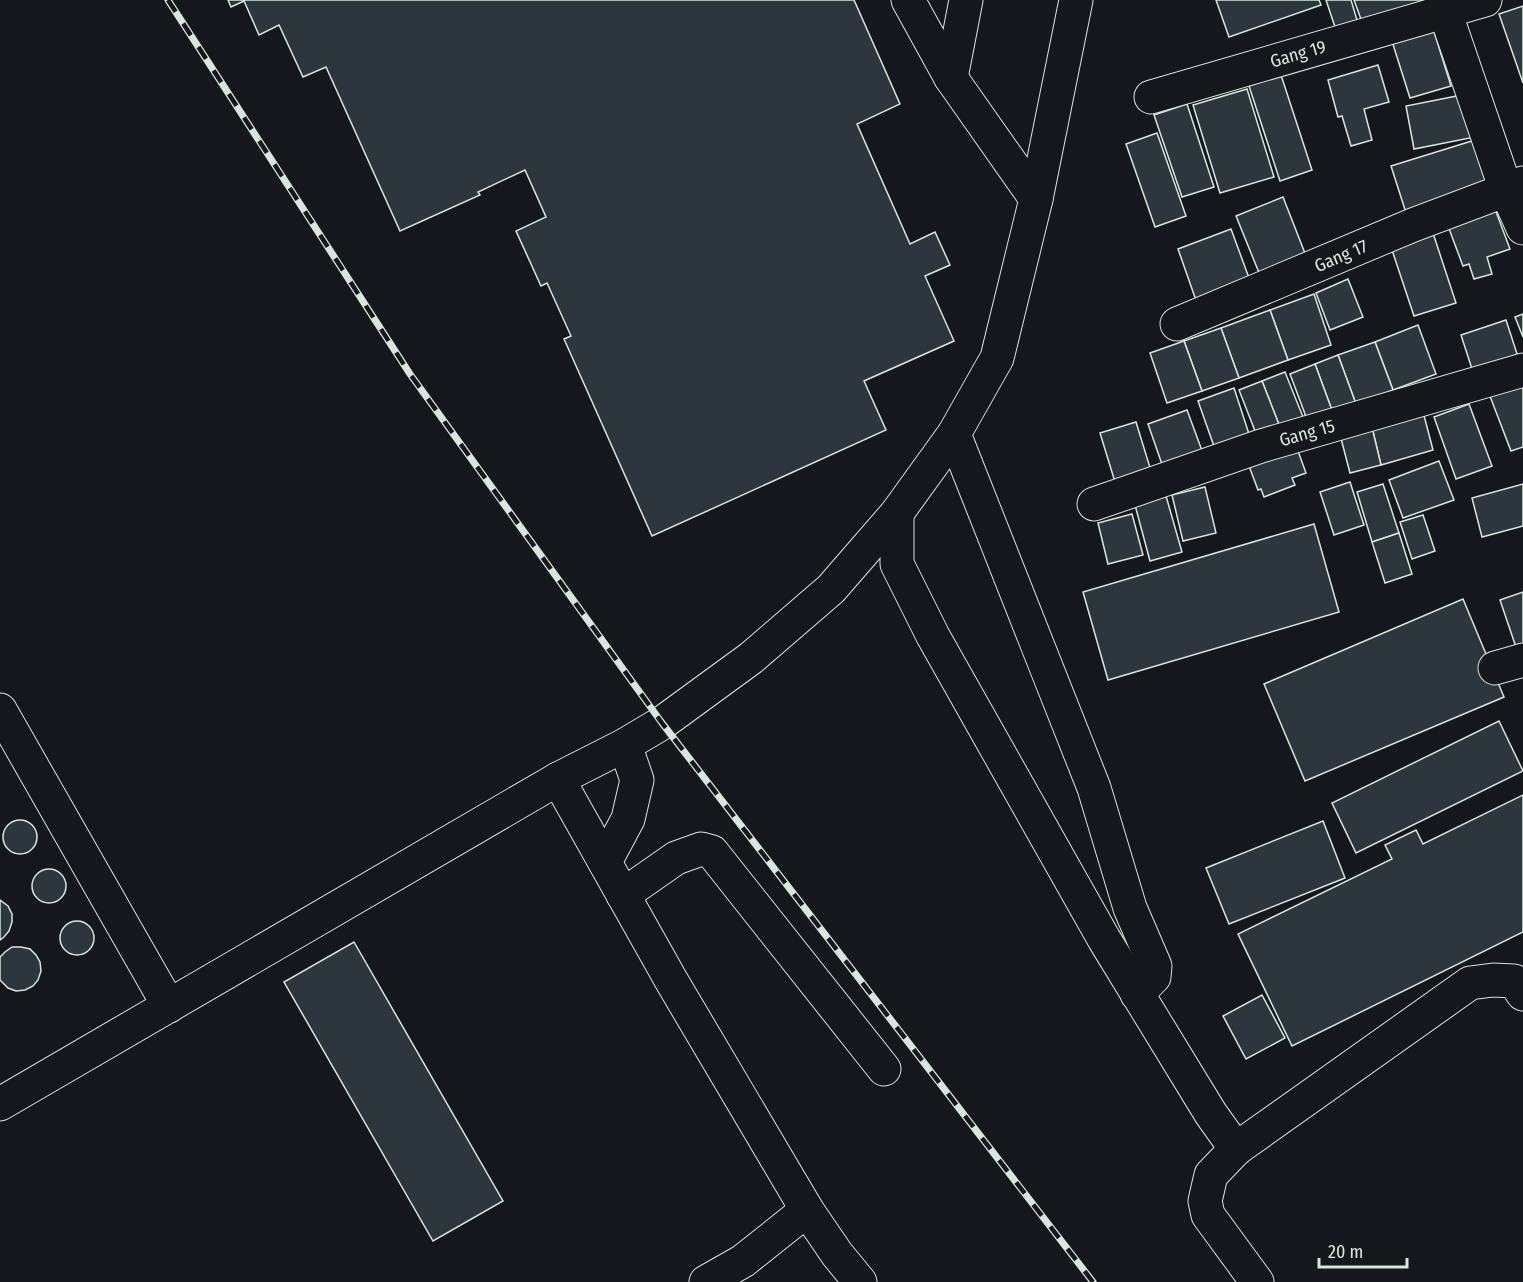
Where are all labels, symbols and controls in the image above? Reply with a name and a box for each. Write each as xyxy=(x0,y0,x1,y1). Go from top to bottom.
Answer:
street label: Gang 19 xyxy=(1268,36,1328,72)
street label: Gang 17 xyxy=(1311,235,1371,277)
street label: Gang 15 xyxy=(1277,415,1337,451)
scale bar xyxy=(1319,1231,1408,1269)
text: 20 m xyxy=(1328,1241,1363,1263)

